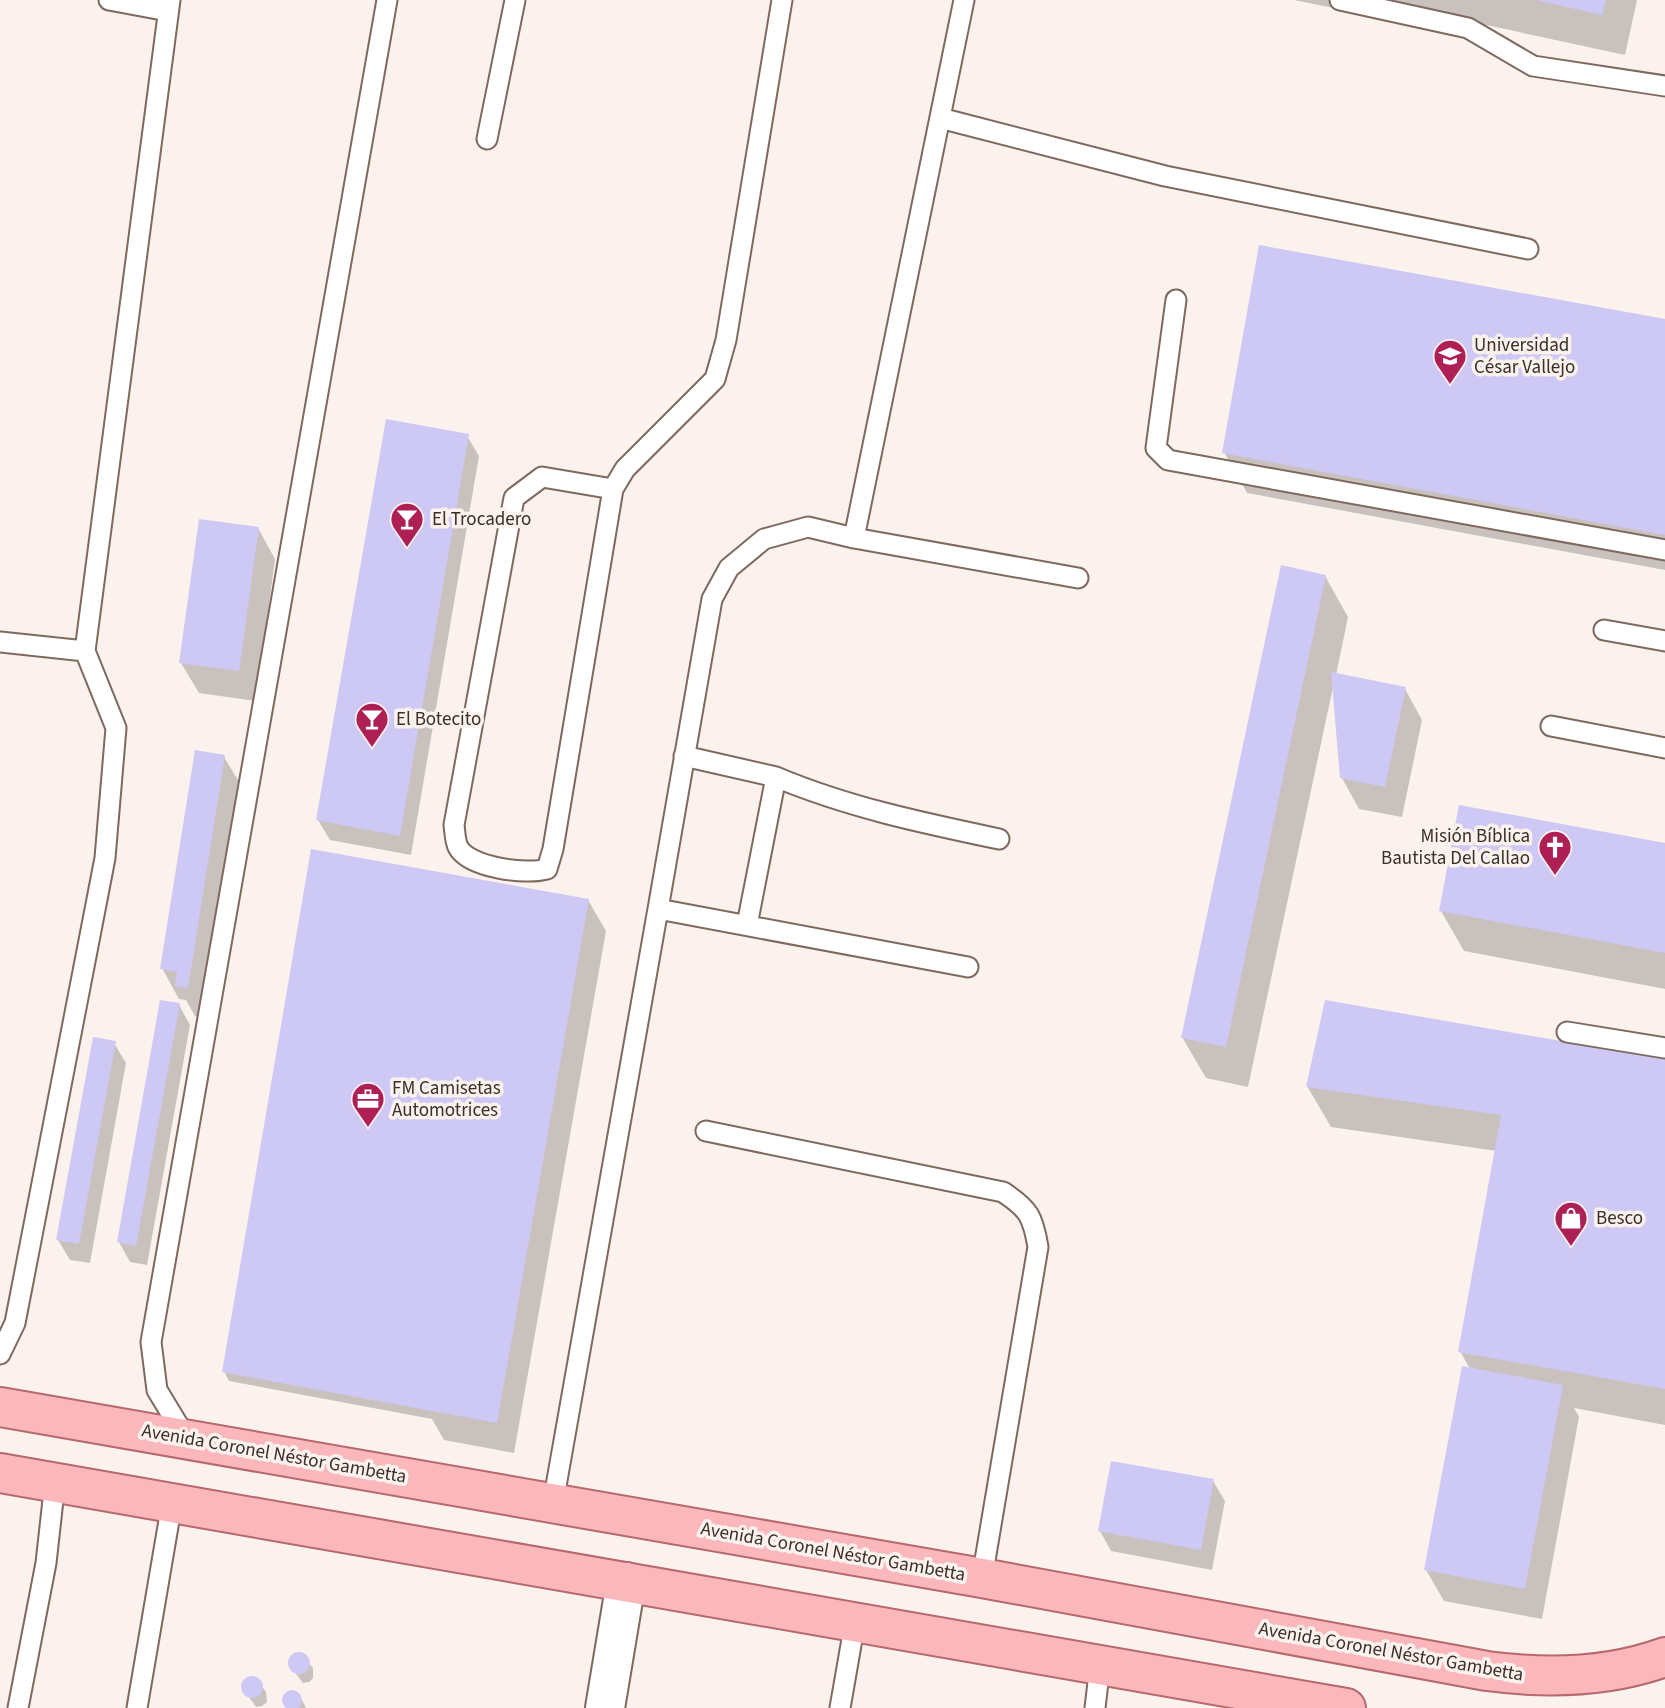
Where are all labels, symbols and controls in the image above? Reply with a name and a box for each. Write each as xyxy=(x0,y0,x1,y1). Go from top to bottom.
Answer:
place label: Universidad César Vallejo xyxy=(1474,332,1575,381)
school or university icon: Universidad César Vallejo xyxy=(1431,337,1469,386)
bar icon: El Trocadero xyxy=(388,500,426,549)
place label: El Trocadero xyxy=(432,506,531,533)
bar icon: El Botecito xyxy=(353,700,391,749)
place label: El Botecito xyxy=(396,706,481,733)
place label: Misión Bíblica Bautista Del Callao xyxy=(1381,823,1530,872)
church icon: Misión Bíblica Bautista Del Callao xyxy=(1536,828,1574,877)
place label: FM Camisetas Automotrices xyxy=(392,1075,501,1124)
office icon: FM Camisetas Automotrices xyxy=(349,1080,387,1129)
shop icon: Besco xyxy=(1552,1199,1590,1248)
place label: Besco xyxy=(1596,1205,1643,1232)
street label: Avenida Coronel Néstor Gambetta xyxy=(140,1417,408,1491)
street label: Avenida Coronel Néstor Gambetta xyxy=(699,1515,967,1589)
street label: Avenida Coronel Néstor Gambetta xyxy=(1257,1615,1525,1689)

